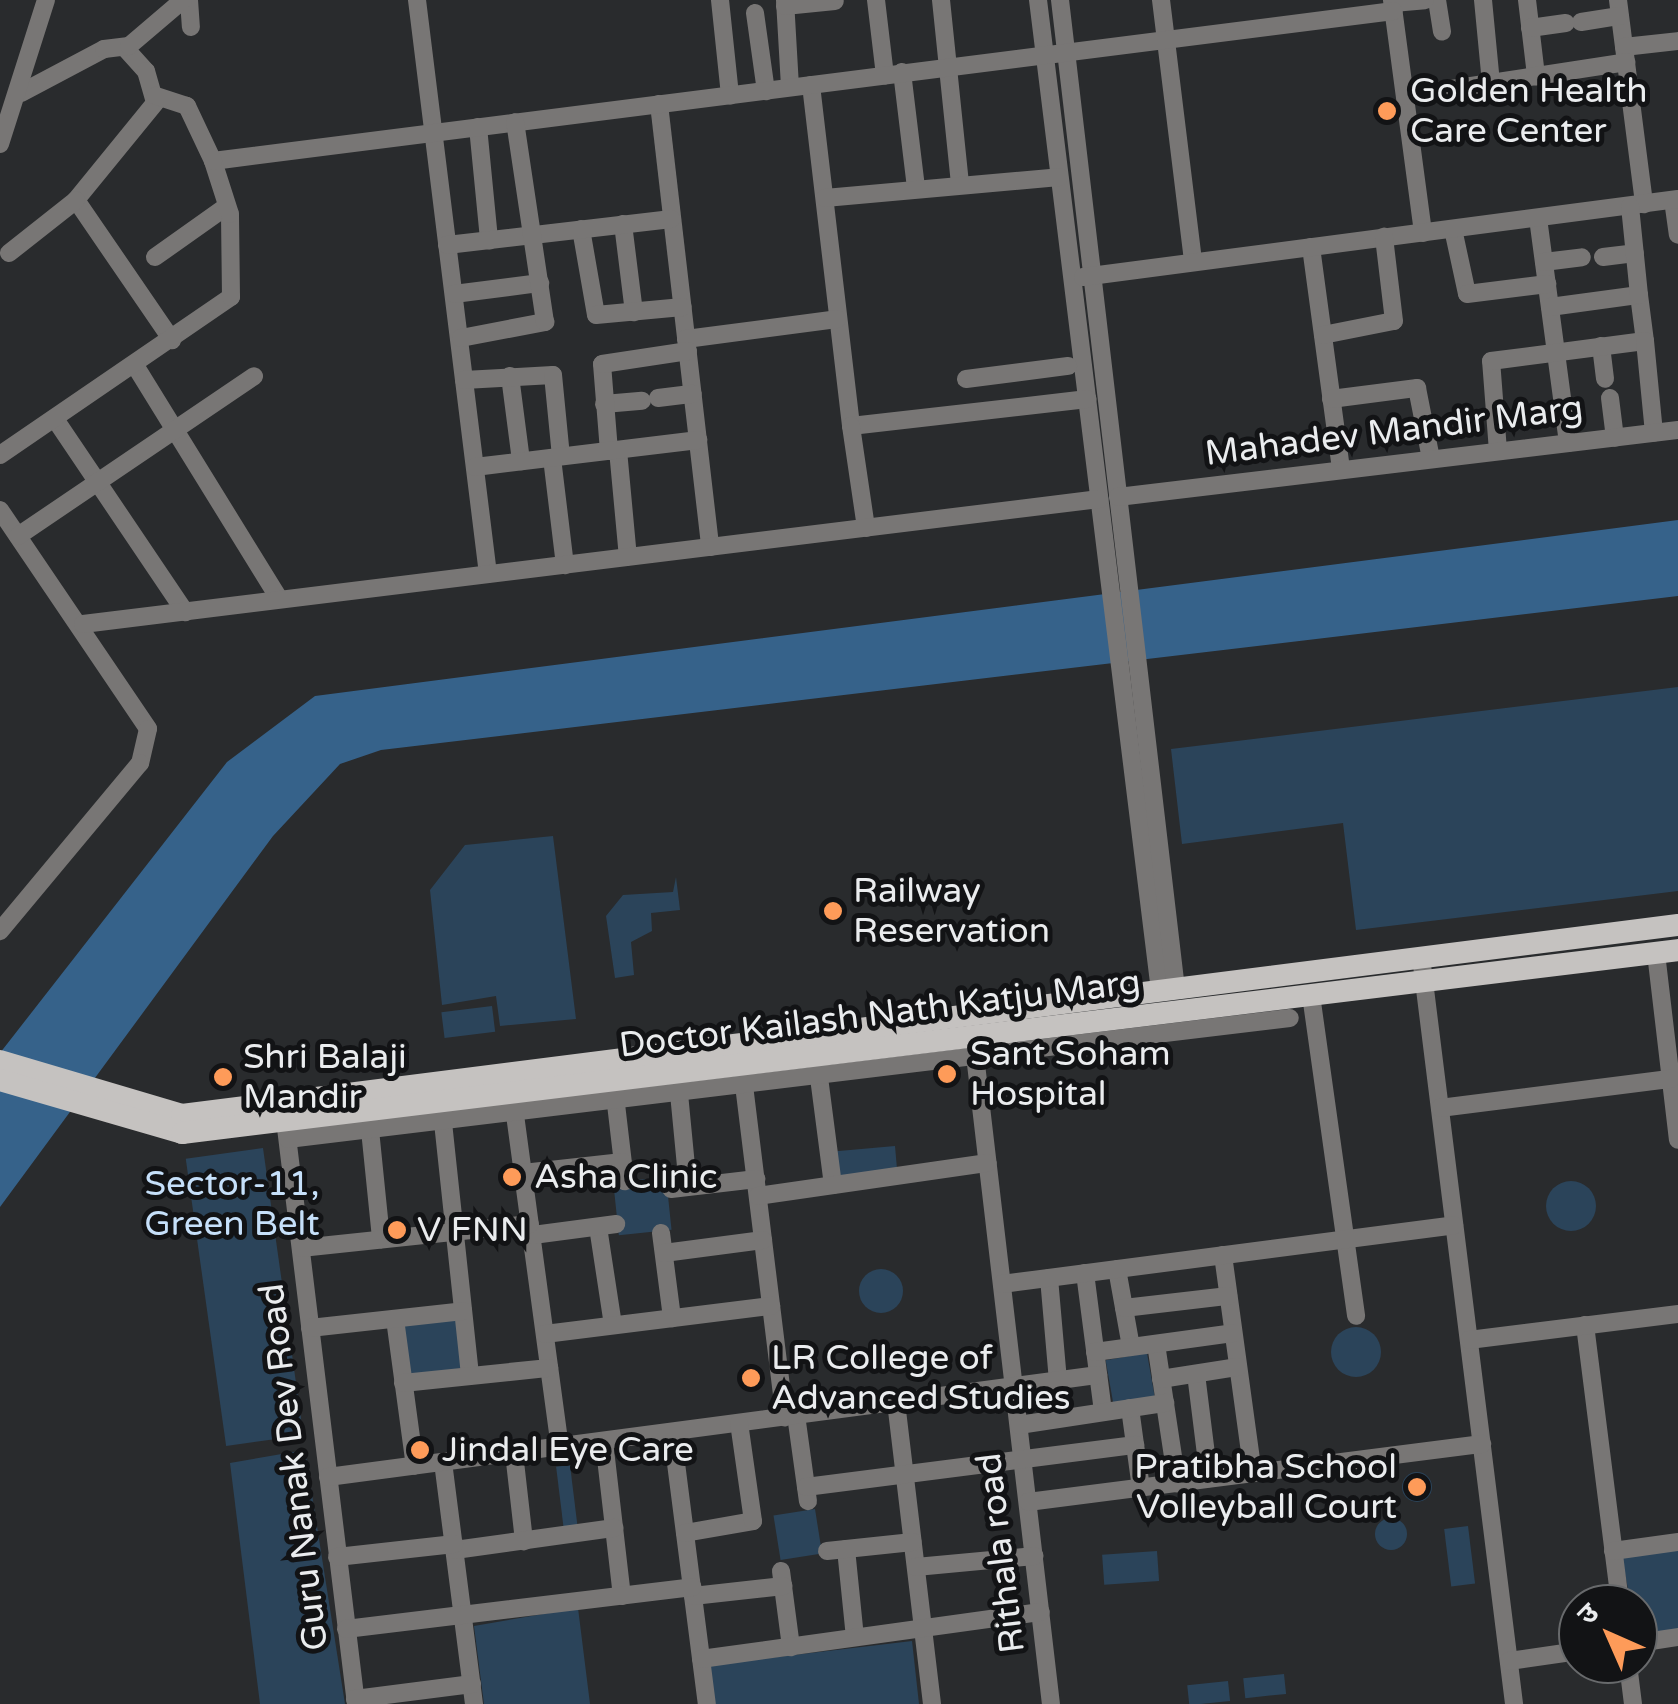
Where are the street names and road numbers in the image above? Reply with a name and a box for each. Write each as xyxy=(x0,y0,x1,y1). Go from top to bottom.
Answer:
street label: Mahadev Mandir Marg xyxy=(1203,387,1585,475)
street label: Doctor Kailash Nath Katju Marg xyxy=(617,961,1143,1067)
street label: Guru Nanak Dev Road xyxy=(251,1281,337,1653)
street label: Rithala road xyxy=(968,1450,1034,1656)

